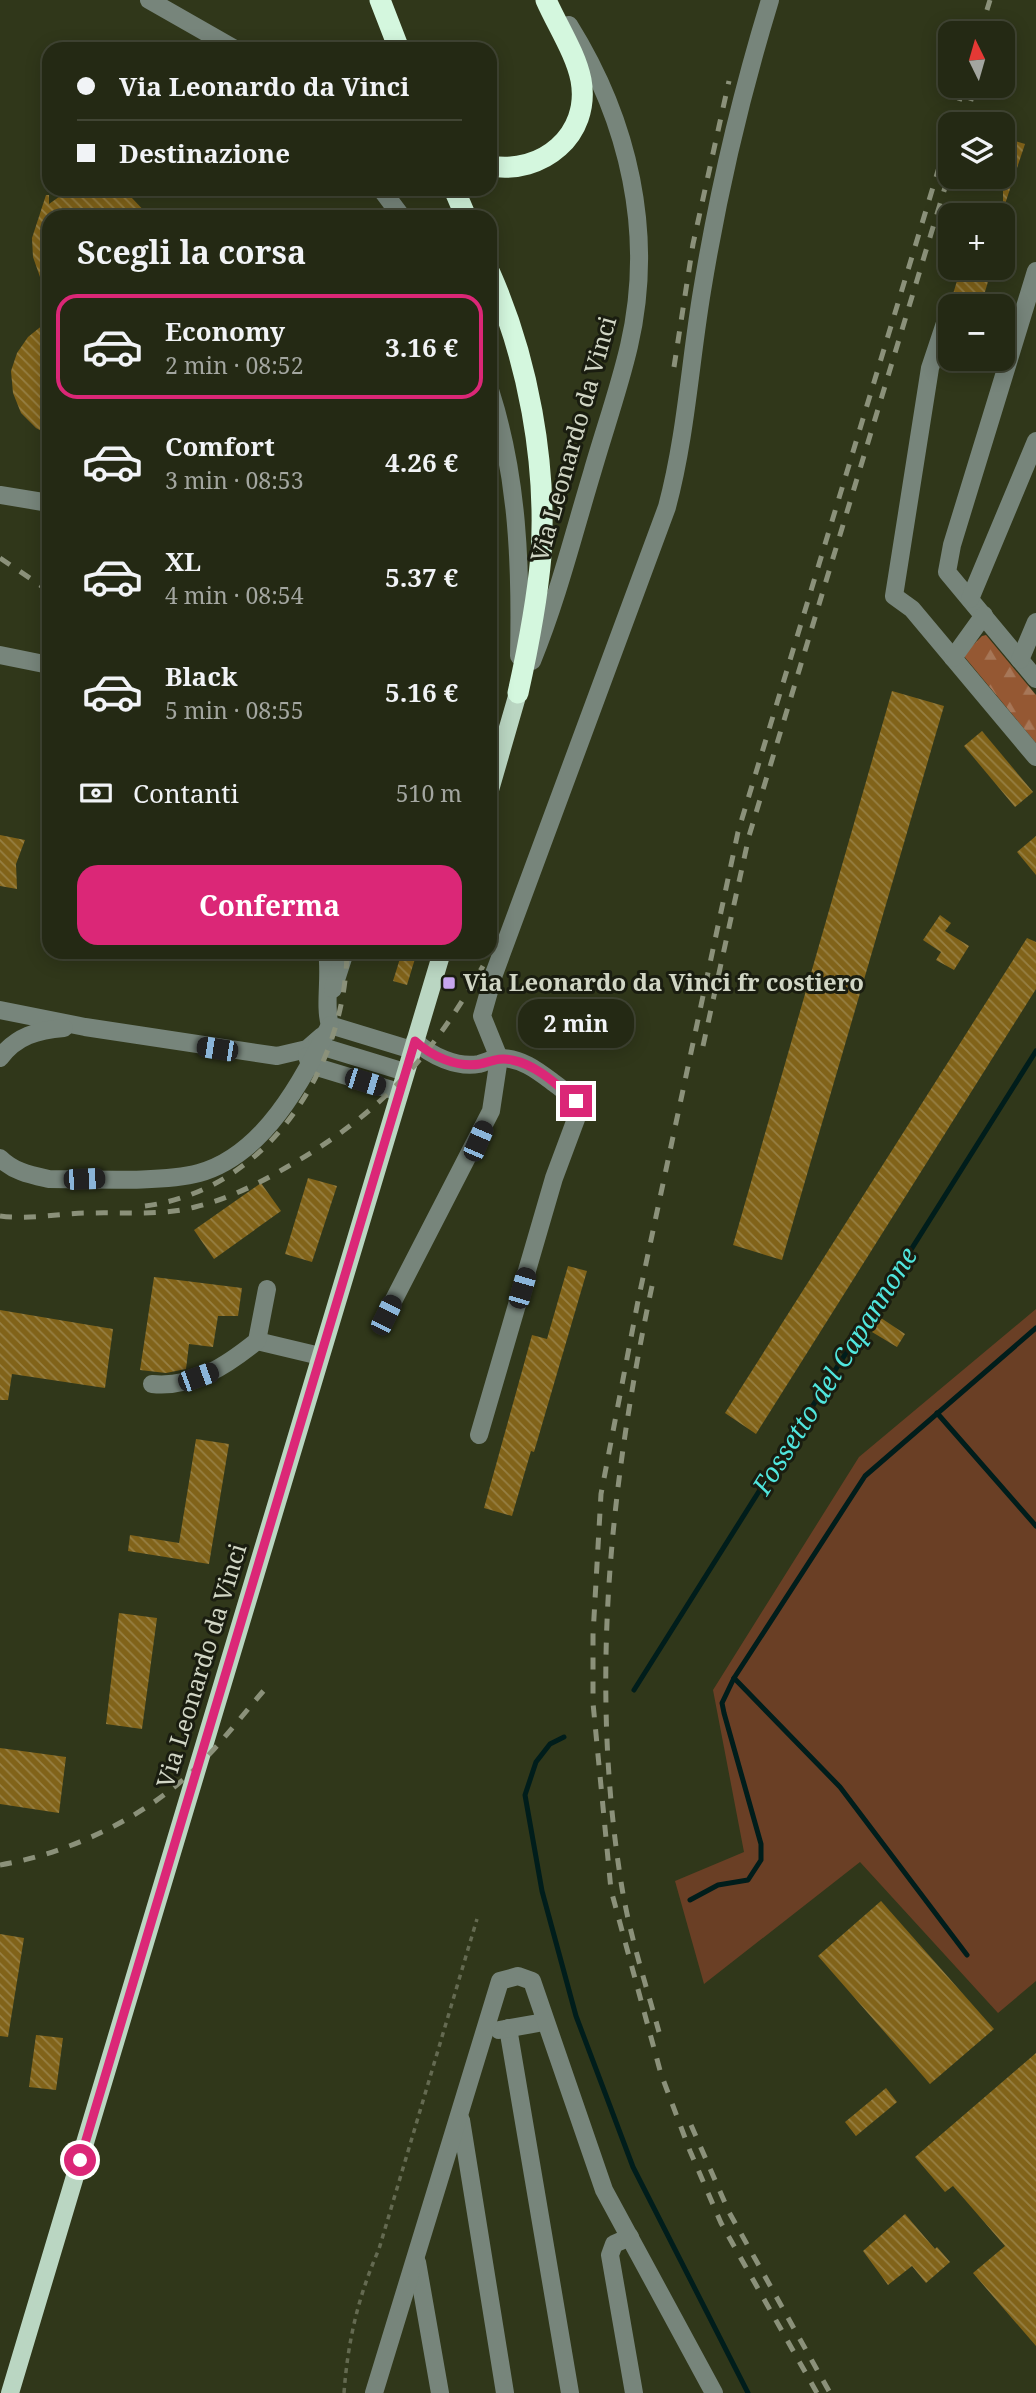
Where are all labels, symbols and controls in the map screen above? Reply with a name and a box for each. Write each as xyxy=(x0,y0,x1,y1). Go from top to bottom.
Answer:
north arrow xyxy=(938,21,1015,98)
map controls xyxy=(938,21,1015,371)
text: Via Leonardo da Vinci xyxy=(119,68,409,104)
button: layers xyxy=(938,112,1015,189)
text: Destinazione xyxy=(119,135,290,171)
button: + xyxy=(938,203,1015,280)
text: Scegli la corsa xyxy=(77,230,306,273)
button: − xyxy=(938,294,1015,371)
street label: Via Leonardo da Vinci xyxy=(522,312,623,565)
text: Economy xyxy=(165,313,285,349)
icon: car xyxy=(81,315,144,378)
text: 3.16 € xyxy=(385,329,458,365)
text: 2 min · 08:52 xyxy=(165,349,303,381)
text: Comfort xyxy=(165,428,275,464)
icon: car xyxy=(81,430,144,493)
text: 4.26 € xyxy=(385,444,458,480)
text: 3 min · 08:53 xyxy=(165,464,303,496)
text: XL xyxy=(165,543,201,579)
icon: car xyxy=(81,545,144,608)
text: 5.37 € xyxy=(385,559,458,595)
text: 4 min · 08:54 xyxy=(165,579,303,611)
text: Black xyxy=(165,658,238,694)
icon: car xyxy=(81,660,144,723)
text: 5.16 € xyxy=(385,674,458,710)
text: 5 min · 08:55 xyxy=(165,694,303,726)
icon: cash xyxy=(77,774,115,812)
text: Contanti xyxy=(133,775,239,811)
text: 510 m xyxy=(396,777,462,809)
button: Conferma xyxy=(77,865,462,945)
place label: Via Leonardo da Vinci fr costiero xyxy=(463,965,864,998)
marker: Via Leonardo da Vinci fr costiero xyxy=(441,975,457,991)
callout: 2 min xyxy=(518,1000,634,1048)
text: 2 min xyxy=(543,1007,609,1039)
car xyxy=(195,1035,240,1063)
car xyxy=(342,1066,389,1098)
route end xyxy=(560,1085,592,1117)
car xyxy=(461,1118,496,1164)
car xyxy=(63,1168,106,1190)
water label: Fossetto del Capannone xyxy=(743,1240,925,1502)
car xyxy=(507,1265,538,1311)
car xyxy=(368,1292,405,1338)
car xyxy=(175,1360,222,1394)
street label: Via Leonardo da Vinci xyxy=(148,1539,254,1792)
route start xyxy=(64,2144,96,2176)

